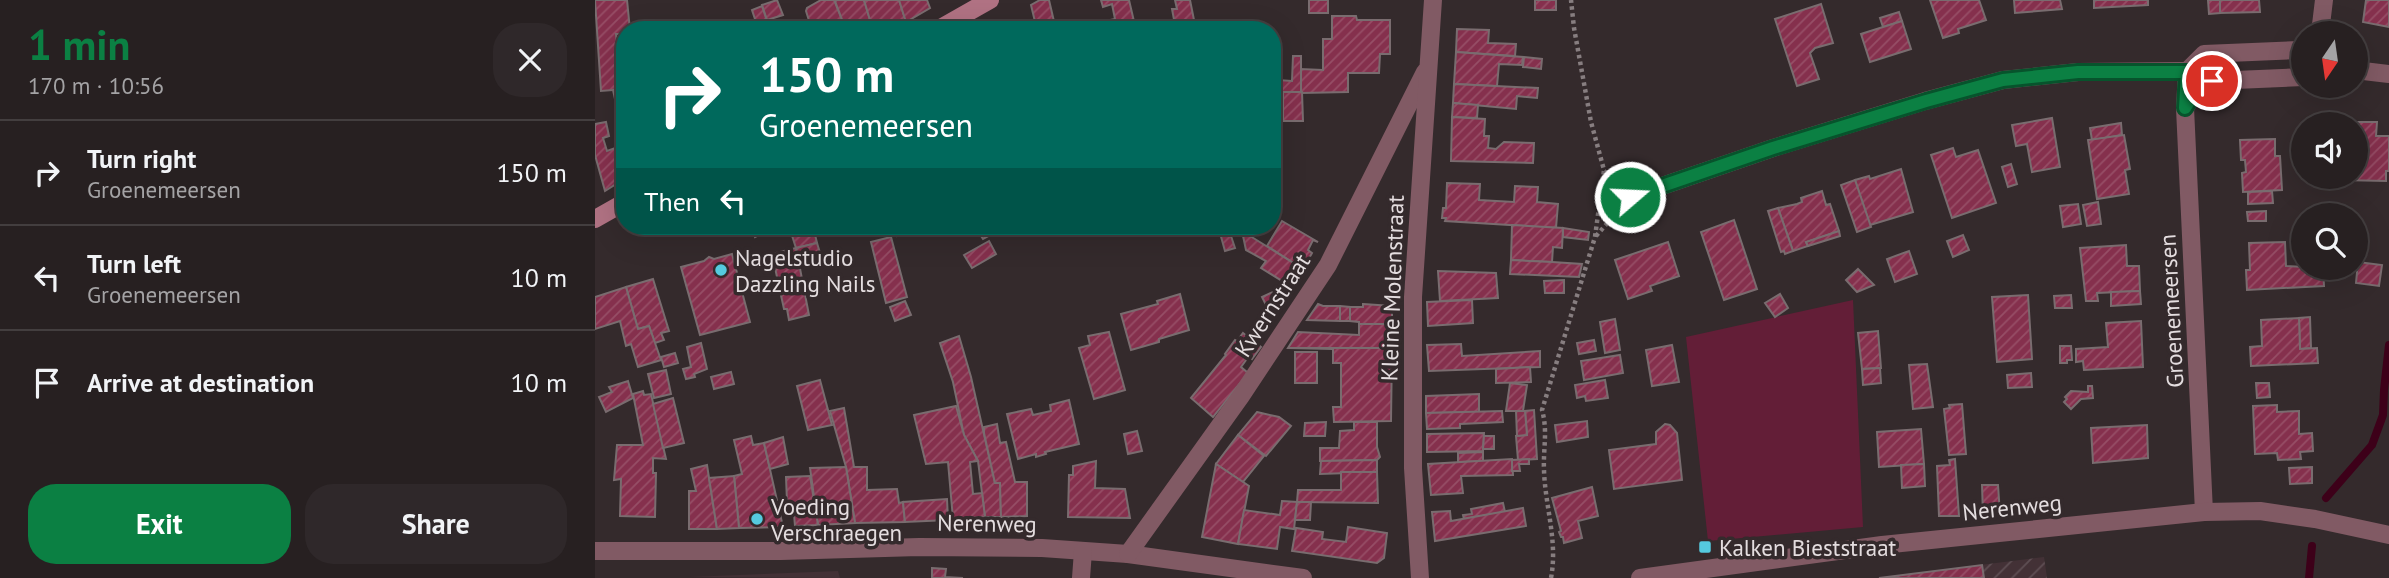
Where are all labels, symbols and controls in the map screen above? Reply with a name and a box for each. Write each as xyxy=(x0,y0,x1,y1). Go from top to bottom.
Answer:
text: 1 min xyxy=(28,17,130,72)
north arrow xyxy=(2291,21,2368,98)
map controls xyxy=(2291,21,2368,280)
button: close xyxy=(493,23,567,97)
text: 150 m xyxy=(759,42,894,106)
icon: right xyxy=(644,49,735,140)
pin xyxy=(2182,51,2242,111)
icon: arrive xyxy=(2193,62,2231,100)
text: 170 m · 10:56 xyxy=(28,71,164,100)
text: Groenemeersen xyxy=(759,104,973,146)
button: sound xyxy=(2291,112,2368,189)
text: Turn right xyxy=(87,142,196,175)
icon: right xyxy=(28,154,66,192)
text: 150 m xyxy=(496,156,567,189)
position arrow xyxy=(1593,160,1667,234)
text: Groenemeersen xyxy=(87,175,241,204)
icon: left xyxy=(714,182,752,220)
text: Then xyxy=(644,185,700,218)
street label: Kleine Molenstraat xyxy=(1374,194,1410,382)
button: search xyxy=(2291,203,2368,280)
street label: Groenemeersen xyxy=(2152,233,2190,389)
place label: Nagelstudio Dazzling Nails xyxy=(735,243,875,298)
text: Turn left xyxy=(87,247,181,280)
street label: Kwernstraat xyxy=(1228,248,1316,362)
icon: left xyxy=(28,259,66,297)
text: 10 m xyxy=(511,261,567,294)
marker: Nagelstudio Dazzling Nails xyxy=(713,262,729,278)
text: Groenemeersen xyxy=(87,280,241,309)
icon: arrive xyxy=(28,364,66,402)
text: Arrive at destination xyxy=(87,366,314,399)
text: 10 m xyxy=(511,366,567,399)
button: Exit xyxy=(28,484,291,564)
button: Share xyxy=(305,484,567,564)
street label: Nerenweg xyxy=(1961,487,2063,527)
place label: Voeding Verschraegen xyxy=(770,492,902,547)
street label: Nerenweg xyxy=(937,508,1037,538)
marker: Voeding Verschraegen xyxy=(749,511,765,527)
place label: Kalken Bieststraat xyxy=(1719,533,1897,562)
marker: Kalken Bieststraat xyxy=(1697,539,1713,555)

